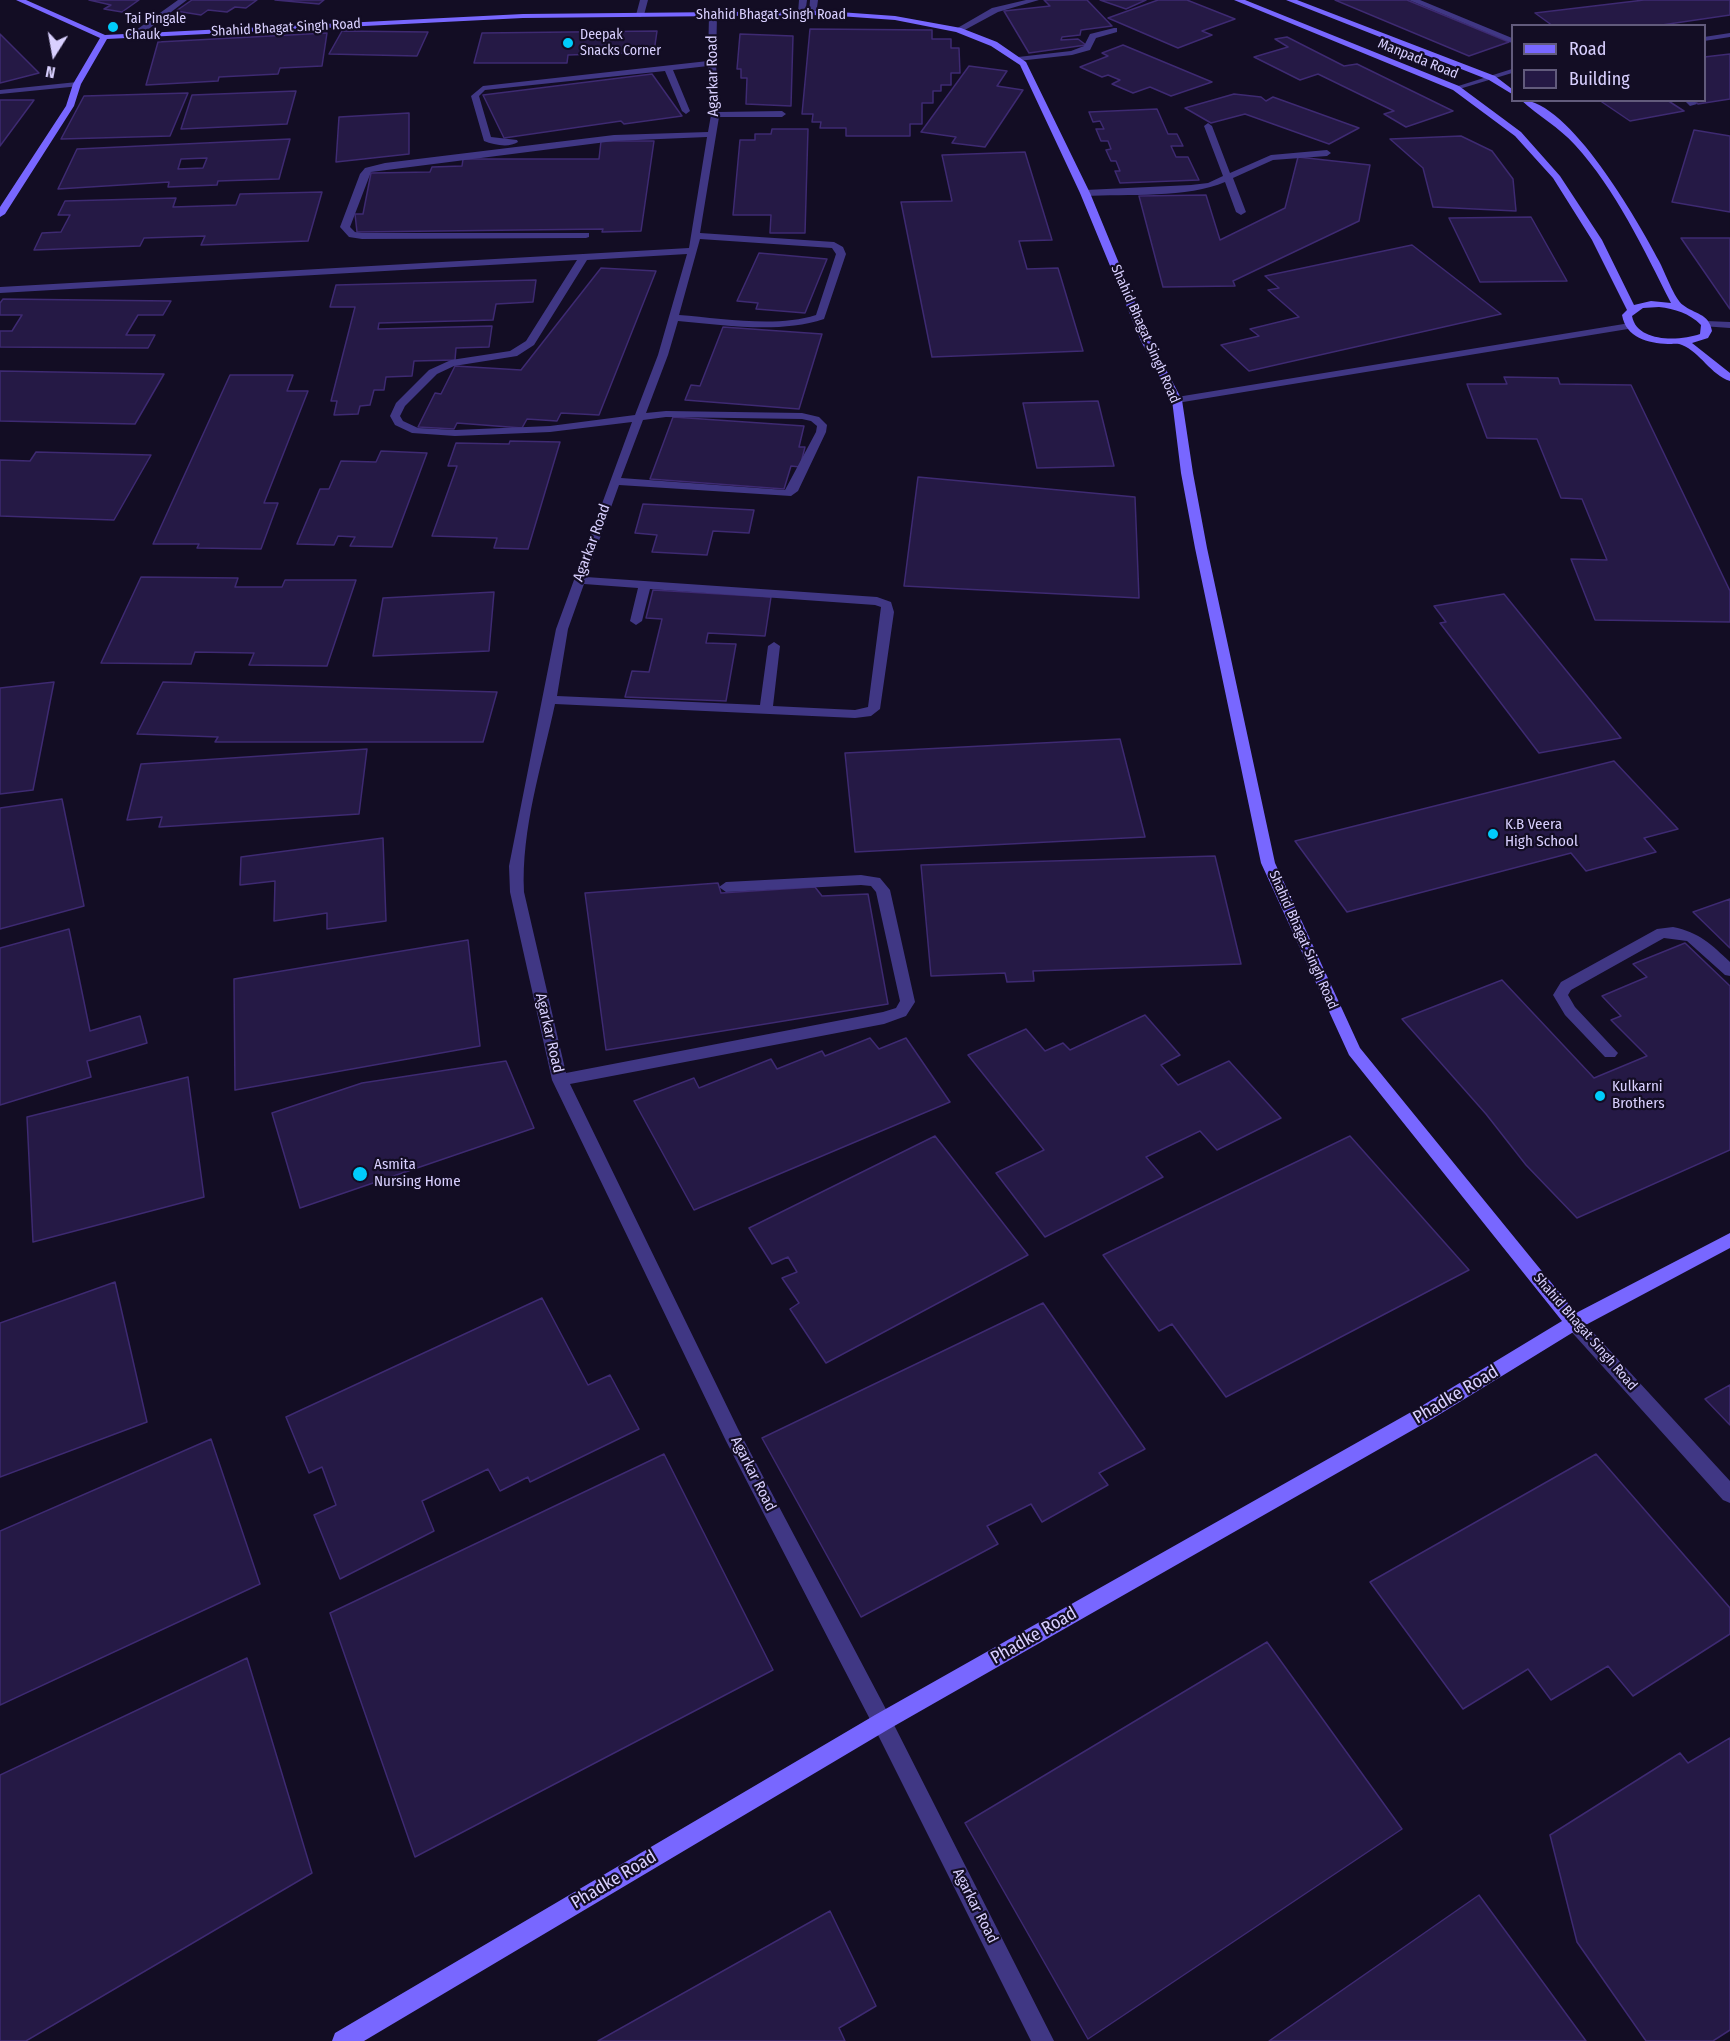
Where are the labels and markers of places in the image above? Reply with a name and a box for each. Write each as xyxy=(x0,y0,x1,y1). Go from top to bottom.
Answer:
place label: Tai Pingale Chauk xyxy=(125,11,186,44)
marker: Tai Pingale Chauk xyxy=(106,20,120,34)
place label: Deepak Snacks Corner xyxy=(580,27,661,60)
marker: Deepak Snacks Corner xyxy=(561,36,575,50)
place label: K.B Veera High School xyxy=(1505,816,1578,851)
marker: K.B Veera High School xyxy=(1486,827,1500,841)
place label: Kulkarni Brothers xyxy=(1612,1078,1665,1113)
marker: Kulkarni Brothers xyxy=(1593,1089,1607,1103)
place label: Asmita Nursing Home xyxy=(374,1156,461,1191)
marker: Asmita Nursing Home xyxy=(351,1165,369,1183)

